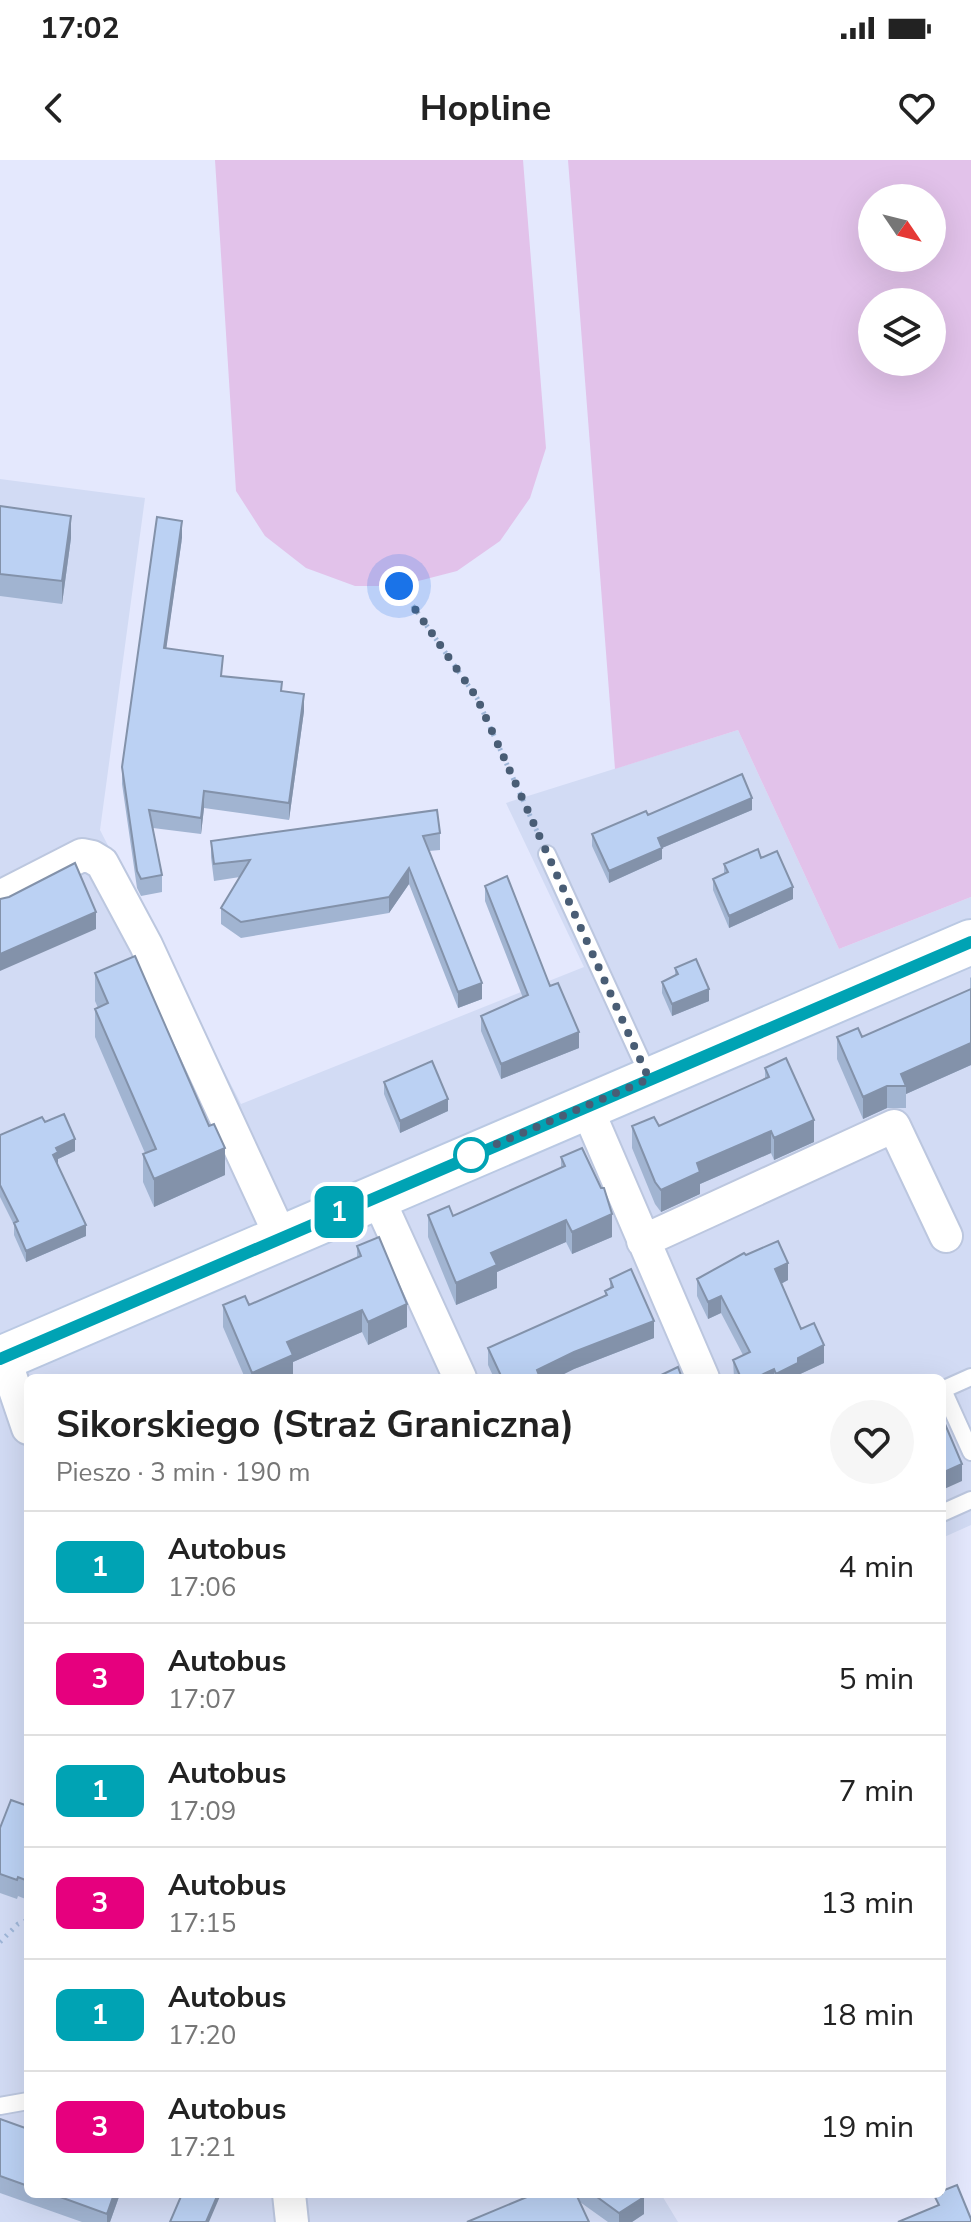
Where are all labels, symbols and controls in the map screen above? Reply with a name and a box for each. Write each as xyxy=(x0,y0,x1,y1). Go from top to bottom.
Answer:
text: 17:02 xyxy=(40,8,119,49)
text: Hopline xyxy=(420,84,551,133)
icon: back xyxy=(32,86,76,130)
icon: heart xyxy=(895,86,939,130)
north arrow xyxy=(858,184,946,272)
map controls xyxy=(858,184,946,376)
button: layers xyxy=(858,288,946,376)
your location xyxy=(379,566,419,606)
unlabelled marker xyxy=(454,1138,488,1172)
line badge: 1 xyxy=(313,1186,365,1238)
text: 1 xyxy=(331,1193,347,1231)
text: Sikorskiego (Straż Graniczna) xyxy=(56,1399,574,1450)
button: heart xyxy=(830,1400,914,1484)
text: Pieszo · 3 min · 190 m xyxy=(56,1455,311,1490)
text: Autobus xyxy=(168,1529,286,1570)
text: 4 min xyxy=(839,1547,914,1588)
text: 1 xyxy=(92,1548,108,1586)
text: 17:06 xyxy=(168,1570,236,1605)
text: Autobus xyxy=(168,1641,286,1682)
text: 5 min xyxy=(839,1659,914,1700)
text: 3 xyxy=(92,1660,108,1698)
text: 17:07 xyxy=(168,1682,236,1717)
text: Autobus xyxy=(168,1753,286,1794)
text: 7 min xyxy=(839,1771,914,1812)
text: 1 xyxy=(92,1772,108,1810)
text: 17:09 xyxy=(168,1794,236,1829)
text: Autobus xyxy=(168,1865,286,1906)
text: 13 min xyxy=(821,1883,914,1924)
text: 3 xyxy=(92,1884,108,1922)
text: 17:15 xyxy=(168,1906,236,1941)
text: Autobus xyxy=(168,1977,286,2018)
text: 18 min xyxy=(821,1995,914,2036)
text: 1 xyxy=(92,1996,108,2034)
text: 17:20 xyxy=(168,2018,236,2053)
text: Autobus xyxy=(168,2089,286,2130)
text: 19 min xyxy=(821,2107,914,2148)
text: 3 xyxy=(92,2108,108,2146)
text: 17:21 xyxy=(168,2130,236,2165)

